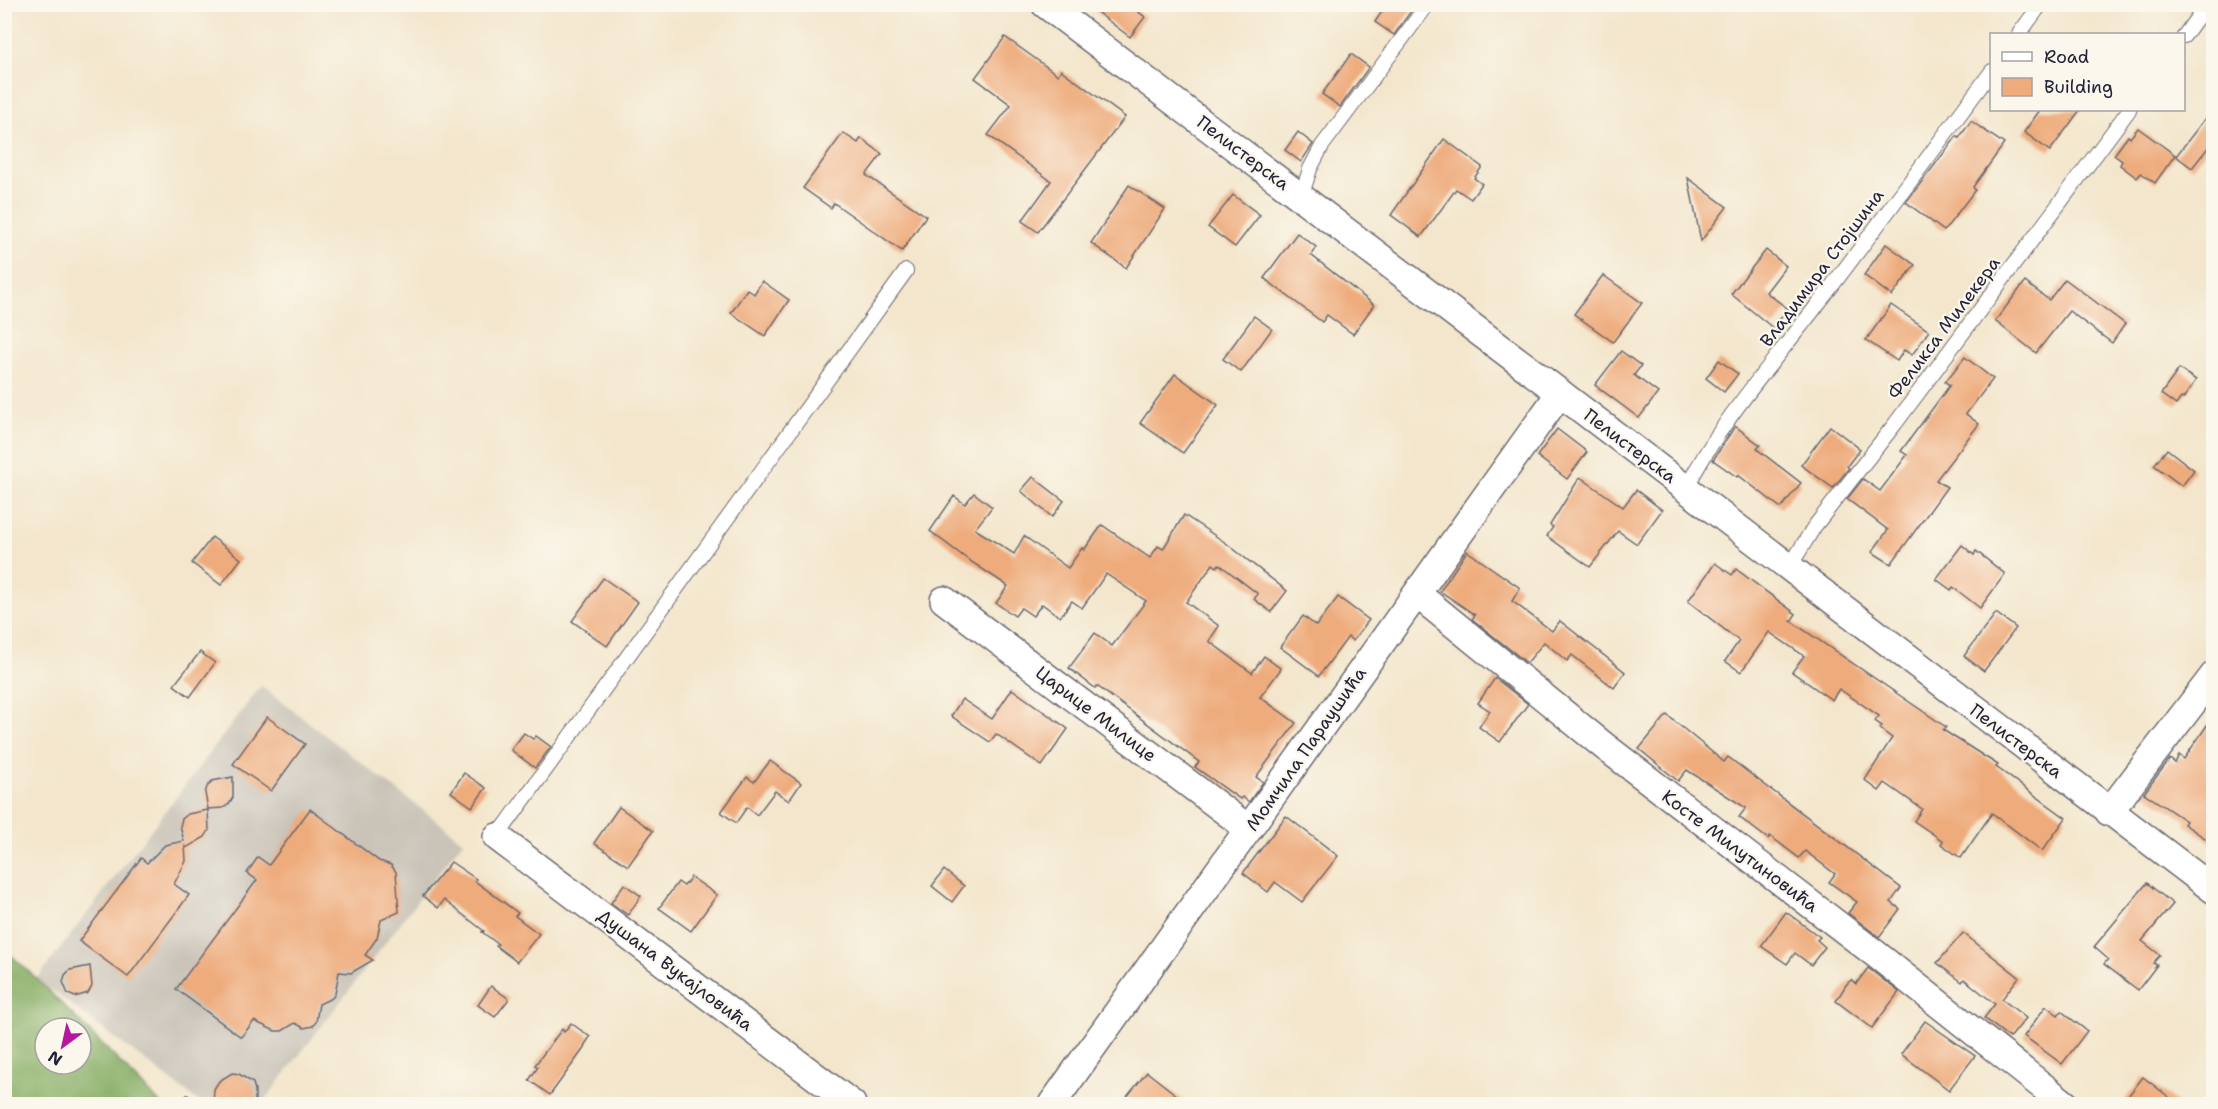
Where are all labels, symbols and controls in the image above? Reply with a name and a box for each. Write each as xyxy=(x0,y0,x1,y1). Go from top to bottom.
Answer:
legend xyxy=(1990,33,2185,111)
text: Road xyxy=(2044,45,2089,69)
text: Building xyxy=(2044,75,2113,99)
street label: Пелистерска xyxy=(1192,110,1294,196)
street label: Владимира Стојшина xyxy=(1755,184,1889,352)
street label: Феликса Милекера xyxy=(1882,252,2006,404)
street label: Пелистерска xyxy=(1579,403,1681,489)
street label: Царице Милице xyxy=(1031,661,1161,767)
street label: Момчила Параушића xyxy=(1240,662,1372,836)
street label: Пелистерска xyxy=(1965,698,2067,784)
street label: Косте Милутиновића xyxy=(1657,784,1823,918)
street label: Душана Вукајловића xyxy=(592,904,758,1036)
north arrow xyxy=(33,1016,93,1076)
text: N xyxy=(44,1046,66,1070)

